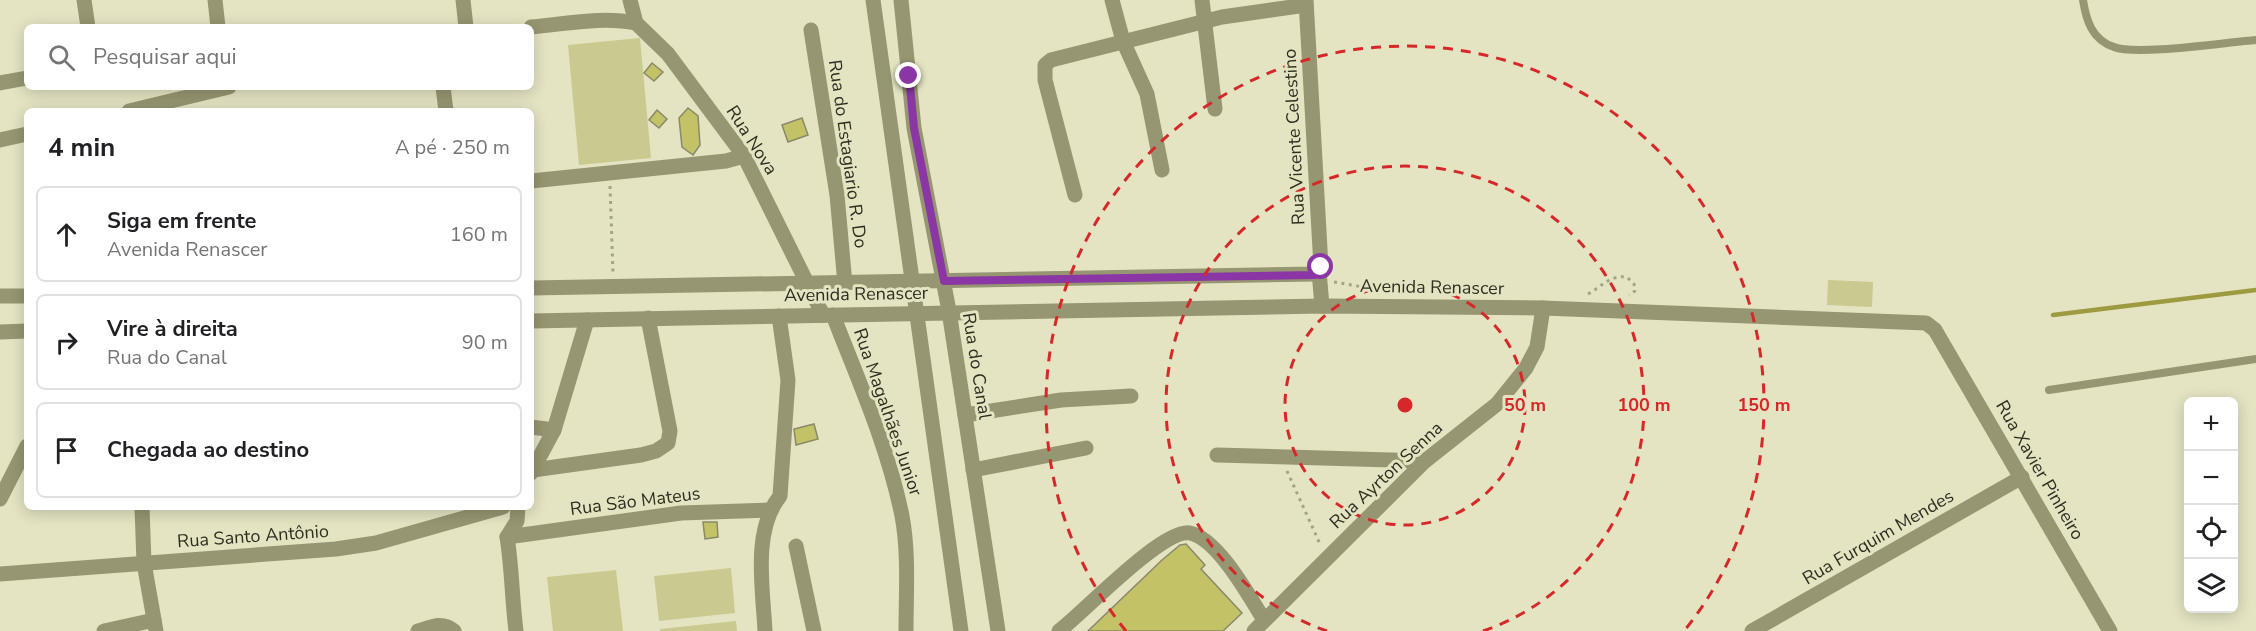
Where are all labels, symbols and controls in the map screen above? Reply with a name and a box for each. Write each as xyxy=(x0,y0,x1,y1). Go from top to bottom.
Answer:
search box xyxy=(24,24,534,90)
icon: search xyxy=(45,41,78,74)
text: Pesquisar aqui xyxy=(93,42,237,72)
street label: Rua Vicente Celestino xyxy=(1277,48,1311,226)
street label: Rua do Estagiario R. Do xyxy=(823,58,873,250)
route end xyxy=(895,62,921,88)
street label: Rua Nova xyxy=(721,101,783,179)
text: 4 min xyxy=(48,130,115,165)
text: A pé · 250 m xyxy=(395,134,510,161)
text: Siga em frente xyxy=(107,206,256,236)
icon: ahead xyxy=(50,218,83,251)
text: 160 m xyxy=(450,221,508,248)
text: Avenida Renascer xyxy=(107,236,267,263)
route start xyxy=(1307,253,1333,279)
street label: Avenida Renascer xyxy=(1360,274,1505,300)
street label: Avenida Renascer xyxy=(784,281,929,307)
street label: Rua do Canal xyxy=(957,311,997,422)
text: Vire à direita xyxy=(107,314,238,344)
street label: Rua Magalhães Junior xyxy=(848,325,928,500)
icon: right xyxy=(50,326,83,359)
text: 90 m xyxy=(462,329,508,356)
text: Rua do Canal xyxy=(107,344,227,371)
text: 50 m xyxy=(1504,393,1546,417)
text: 100 m xyxy=(1617,393,1671,417)
text: 150 m xyxy=(1737,393,1791,417)
centre of rings xyxy=(1395,395,1415,415)
street label: Rua Xavier Pinheiro xyxy=(1990,396,2090,544)
map controls xyxy=(2184,397,2238,613)
button: + xyxy=(2184,397,2238,451)
street label: Rua Ayrton Senna xyxy=(1324,416,1448,534)
icon: arrive xyxy=(50,434,83,467)
text: Chegada ao destino xyxy=(107,435,309,465)
button: − xyxy=(2184,451,2238,505)
street label: Rua São Mateus xyxy=(569,481,701,521)
street label: Rua Furquim Mendes xyxy=(1798,484,1958,590)
button: locate xyxy=(2184,505,2238,559)
street label: Rua Santo Antônio xyxy=(176,519,330,553)
button: layers xyxy=(2184,559,2238,613)

